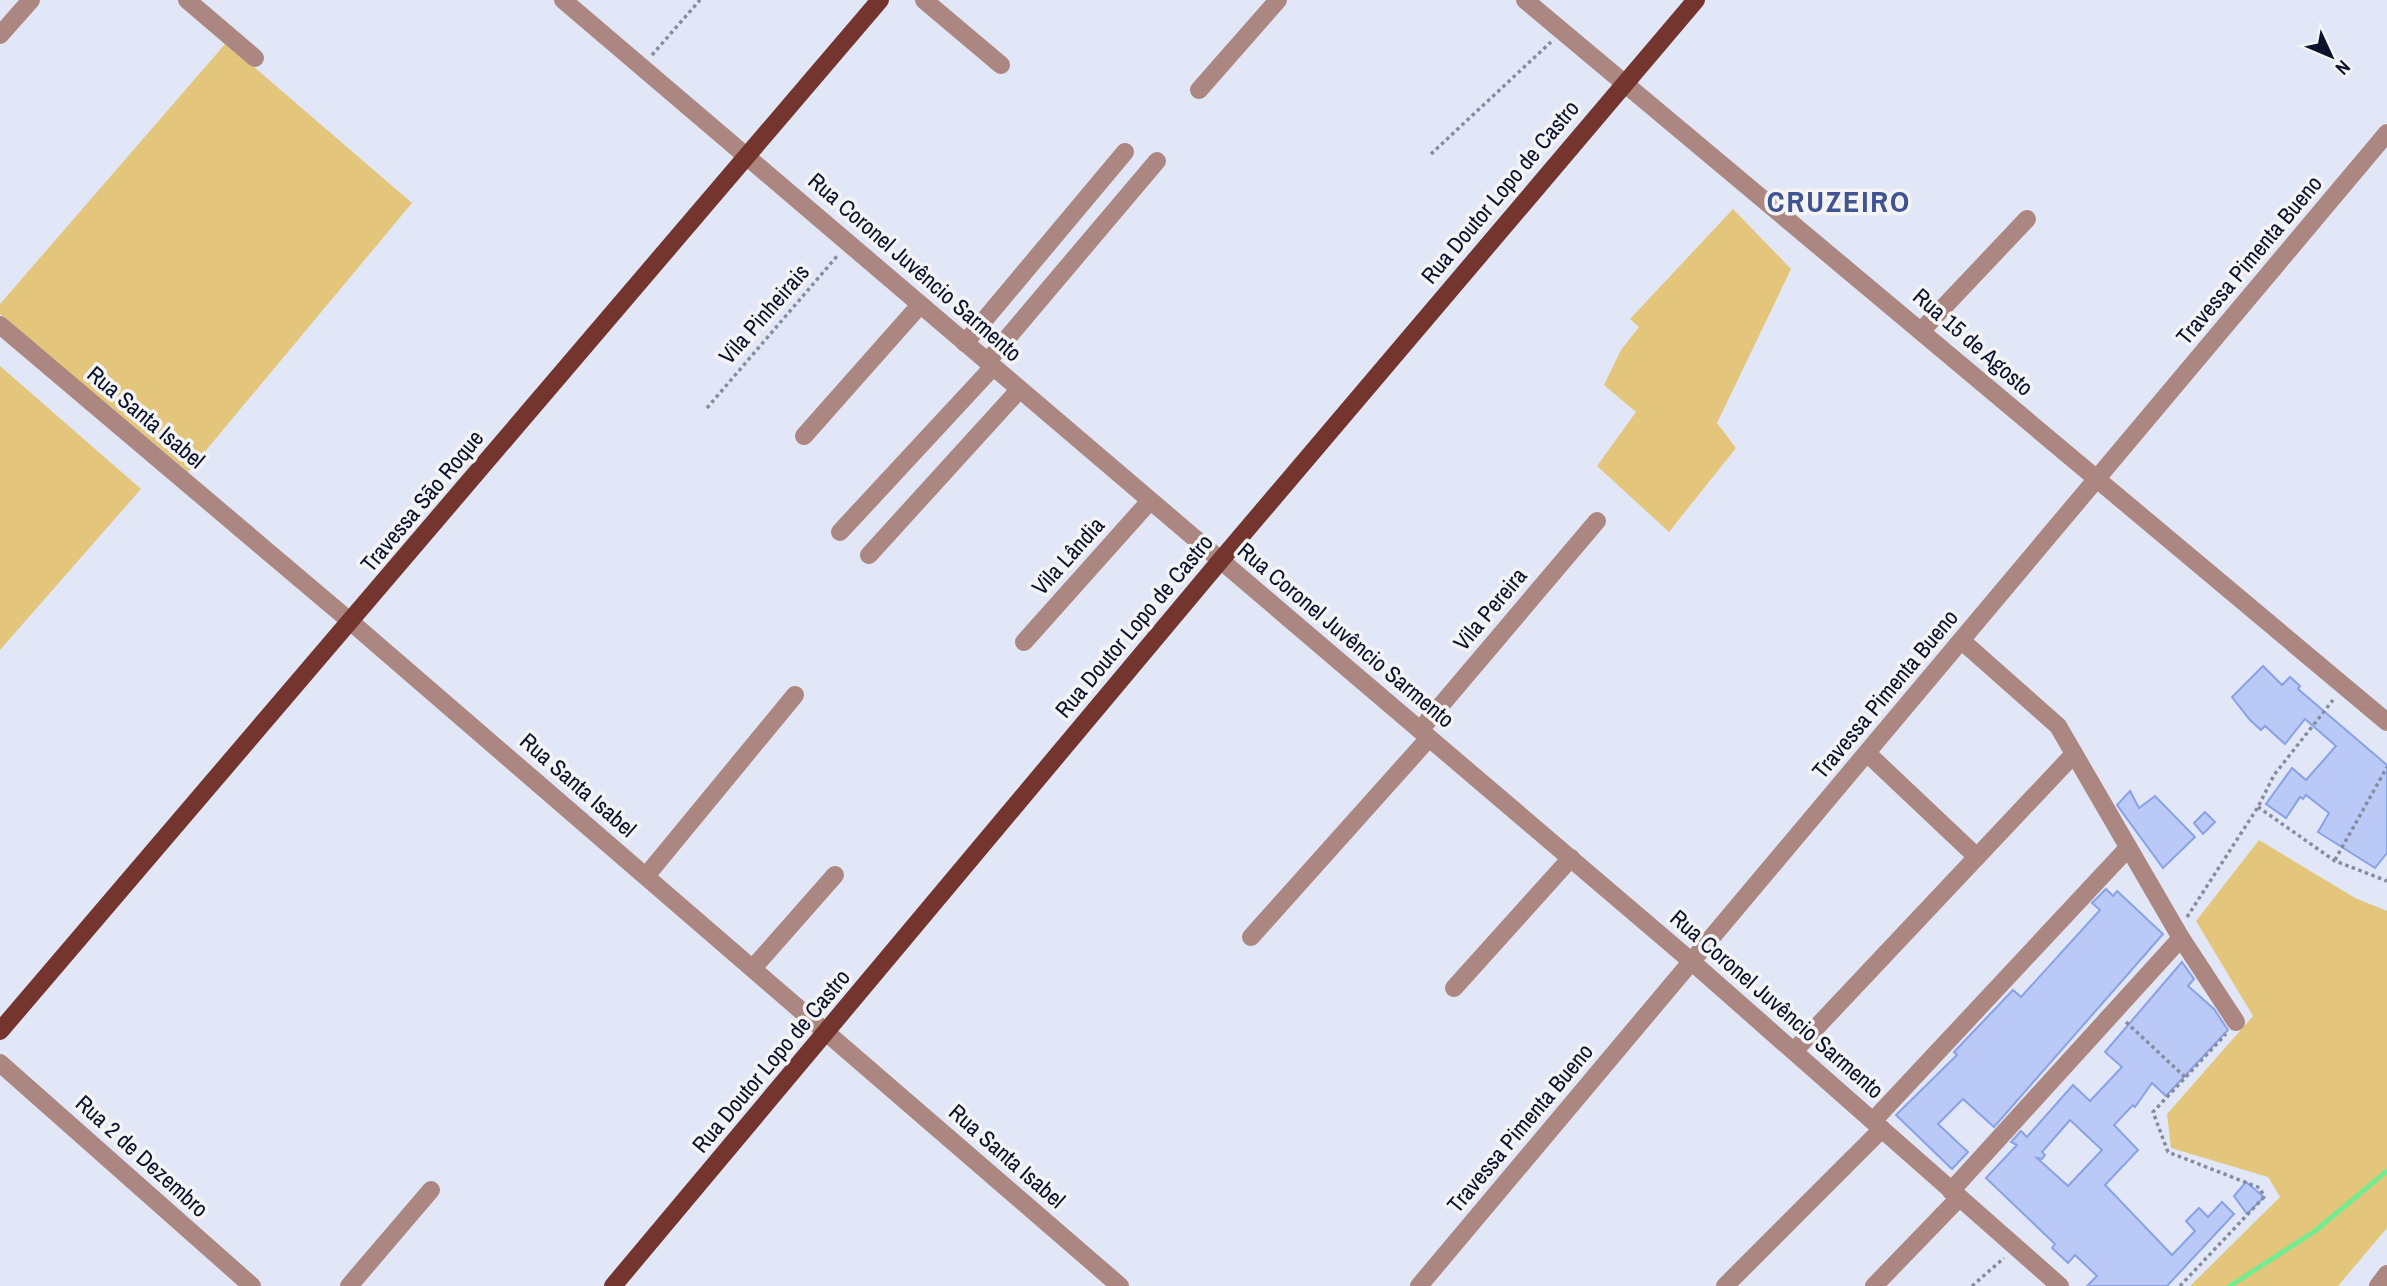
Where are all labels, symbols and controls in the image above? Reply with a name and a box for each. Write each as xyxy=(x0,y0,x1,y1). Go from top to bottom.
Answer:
north arrow xyxy=(2296,21,2366,91)
text: N xyxy=(2330,55,2356,81)
street label: Rua Doutor Lopo de Castro xyxy=(1414,93,1586,290)
street label: Rua Coronel Juvêncio Sarmento xyxy=(802,165,1029,368)
street label: Travessa Pimenta Bueno xyxy=(2169,168,2329,351)
district label: CRUZEIRO xyxy=(1767,181,1911,221)
street label: Vila Pinheirais xyxy=(711,257,816,370)
street label: Rua 15 de Agosto xyxy=(1907,281,2040,403)
street label: Rua Santa Isabel xyxy=(81,358,212,475)
street label: Travessa São Roque xyxy=(353,423,490,578)
street label: Vila Lândia xyxy=(1024,510,1111,601)
street label: Rua Doutor Lopo de Castro xyxy=(1048,527,1220,724)
street label: Rua Coronel Juvêncio Sarmento xyxy=(1232,535,1461,734)
street label: Vila Pereira xyxy=(1446,560,1534,657)
street label: Travessa Pimenta Bueno xyxy=(1805,602,1965,785)
street label: Rua Santa Isabel xyxy=(514,725,643,844)
street label: Rua Coronel Juvêncio Sarmento xyxy=(1664,902,1891,1105)
street label: Rua Doutor Lopo de Castro xyxy=(685,962,857,1159)
street label: Travessa Pimenta Bueno xyxy=(1440,1036,1600,1219)
street label: Rua 2 de Dezembro xyxy=(69,1088,215,1224)
street label: Rua Santa Isabel xyxy=(943,1096,1072,1215)

